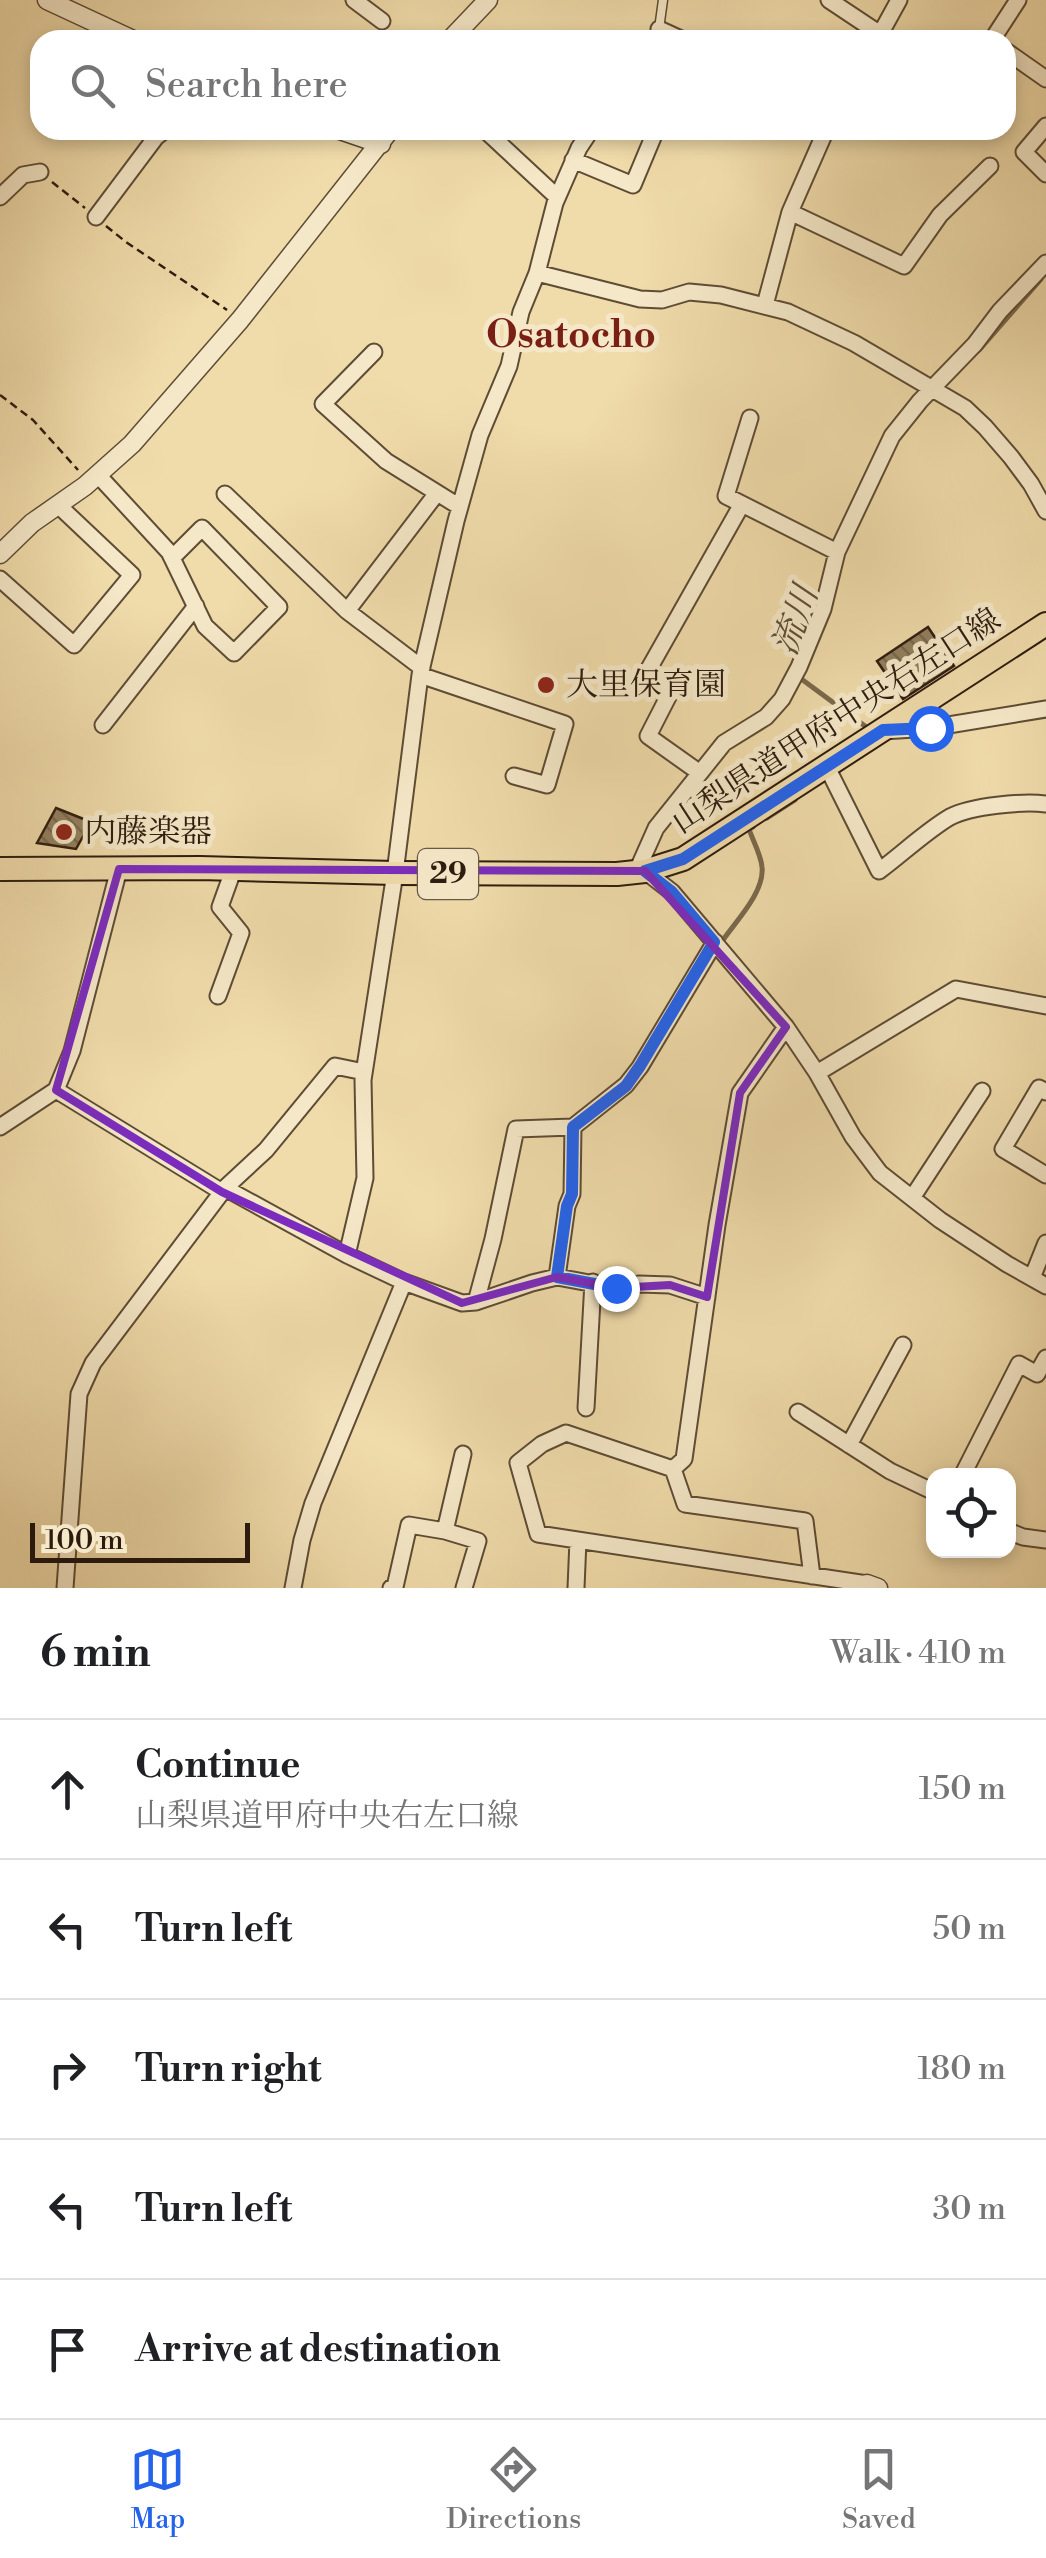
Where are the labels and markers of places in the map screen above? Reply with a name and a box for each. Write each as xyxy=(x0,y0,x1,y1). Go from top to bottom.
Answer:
place label: 大里保育園 xyxy=(566,665,726,705)
marker: 大里保育園 xyxy=(535,674,557,696)
place label: 内藤楽器 xyxy=(84,812,212,852)
marker: 内藤楽器 xyxy=(53,821,75,843)

